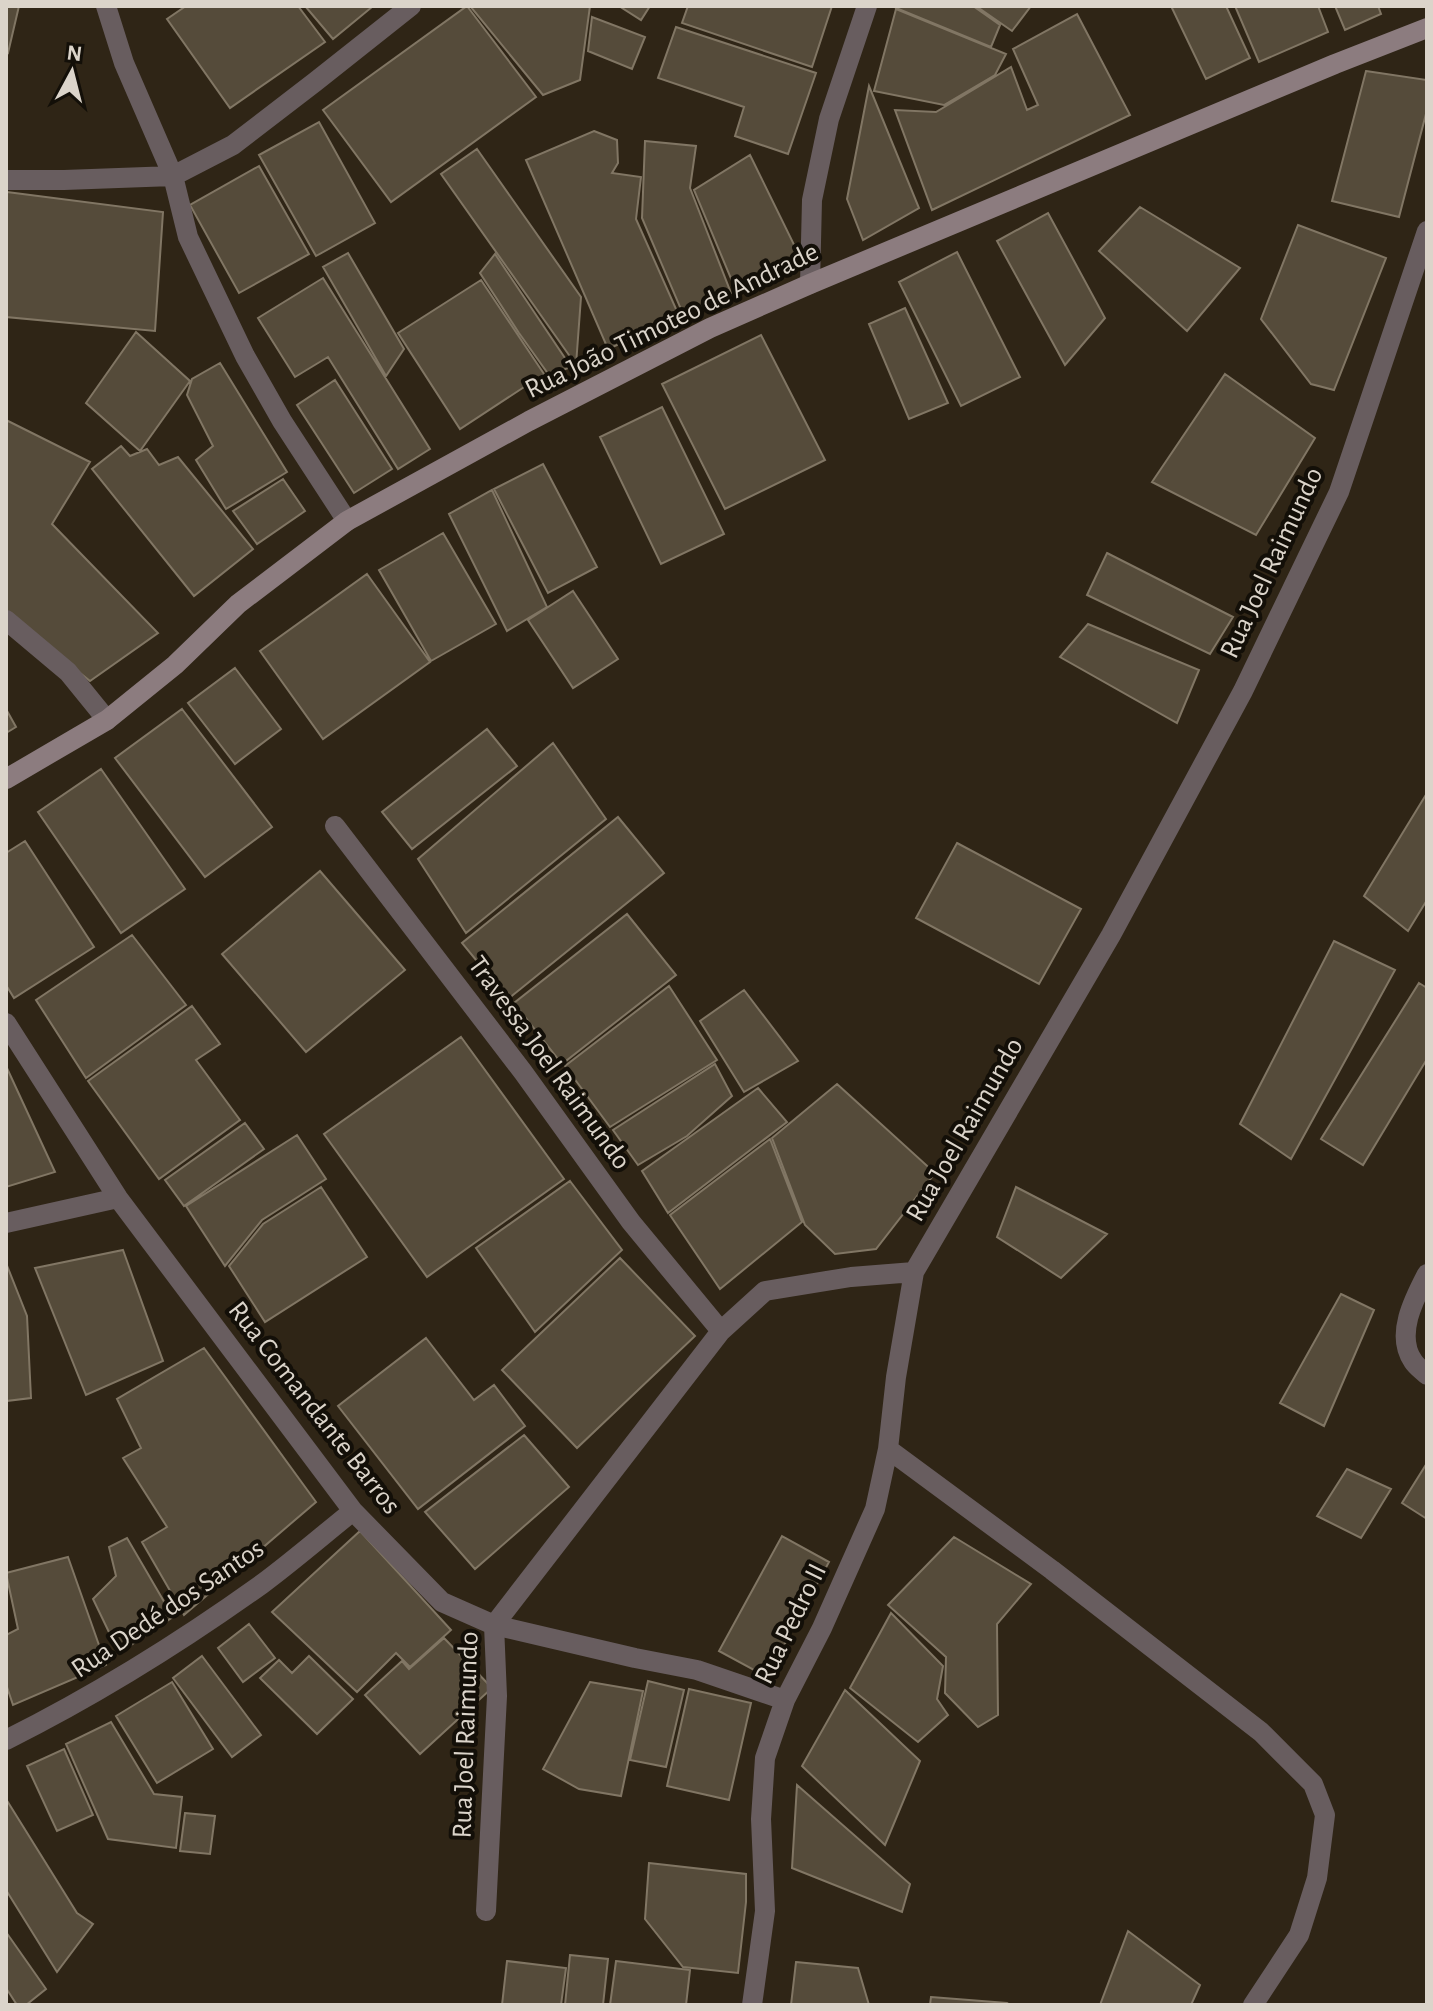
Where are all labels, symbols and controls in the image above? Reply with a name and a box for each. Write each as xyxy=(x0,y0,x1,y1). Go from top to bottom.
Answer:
north arrow xyxy=(32,32,112,112)
text: N xyxy=(65,41,83,65)
street label: Rua João Timoteo de Andrade xyxy=(521,238,823,404)
street label: Rua Joel Raimundo xyxy=(1216,463,1328,663)
street label: Travessa Joel Raimundo xyxy=(462,951,636,1175)
street label: Rua Joel Raimundo xyxy=(901,1033,1029,1227)
street label: Rua Comandante Barros xyxy=(223,1296,405,1520)
street label: Rua Dedé dos Santos xyxy=(67,1534,269,1684)
street label: Rua Pedro II xyxy=(750,1559,832,1689)
street label: Rua Joel Raimundo xyxy=(448,1631,484,1839)

